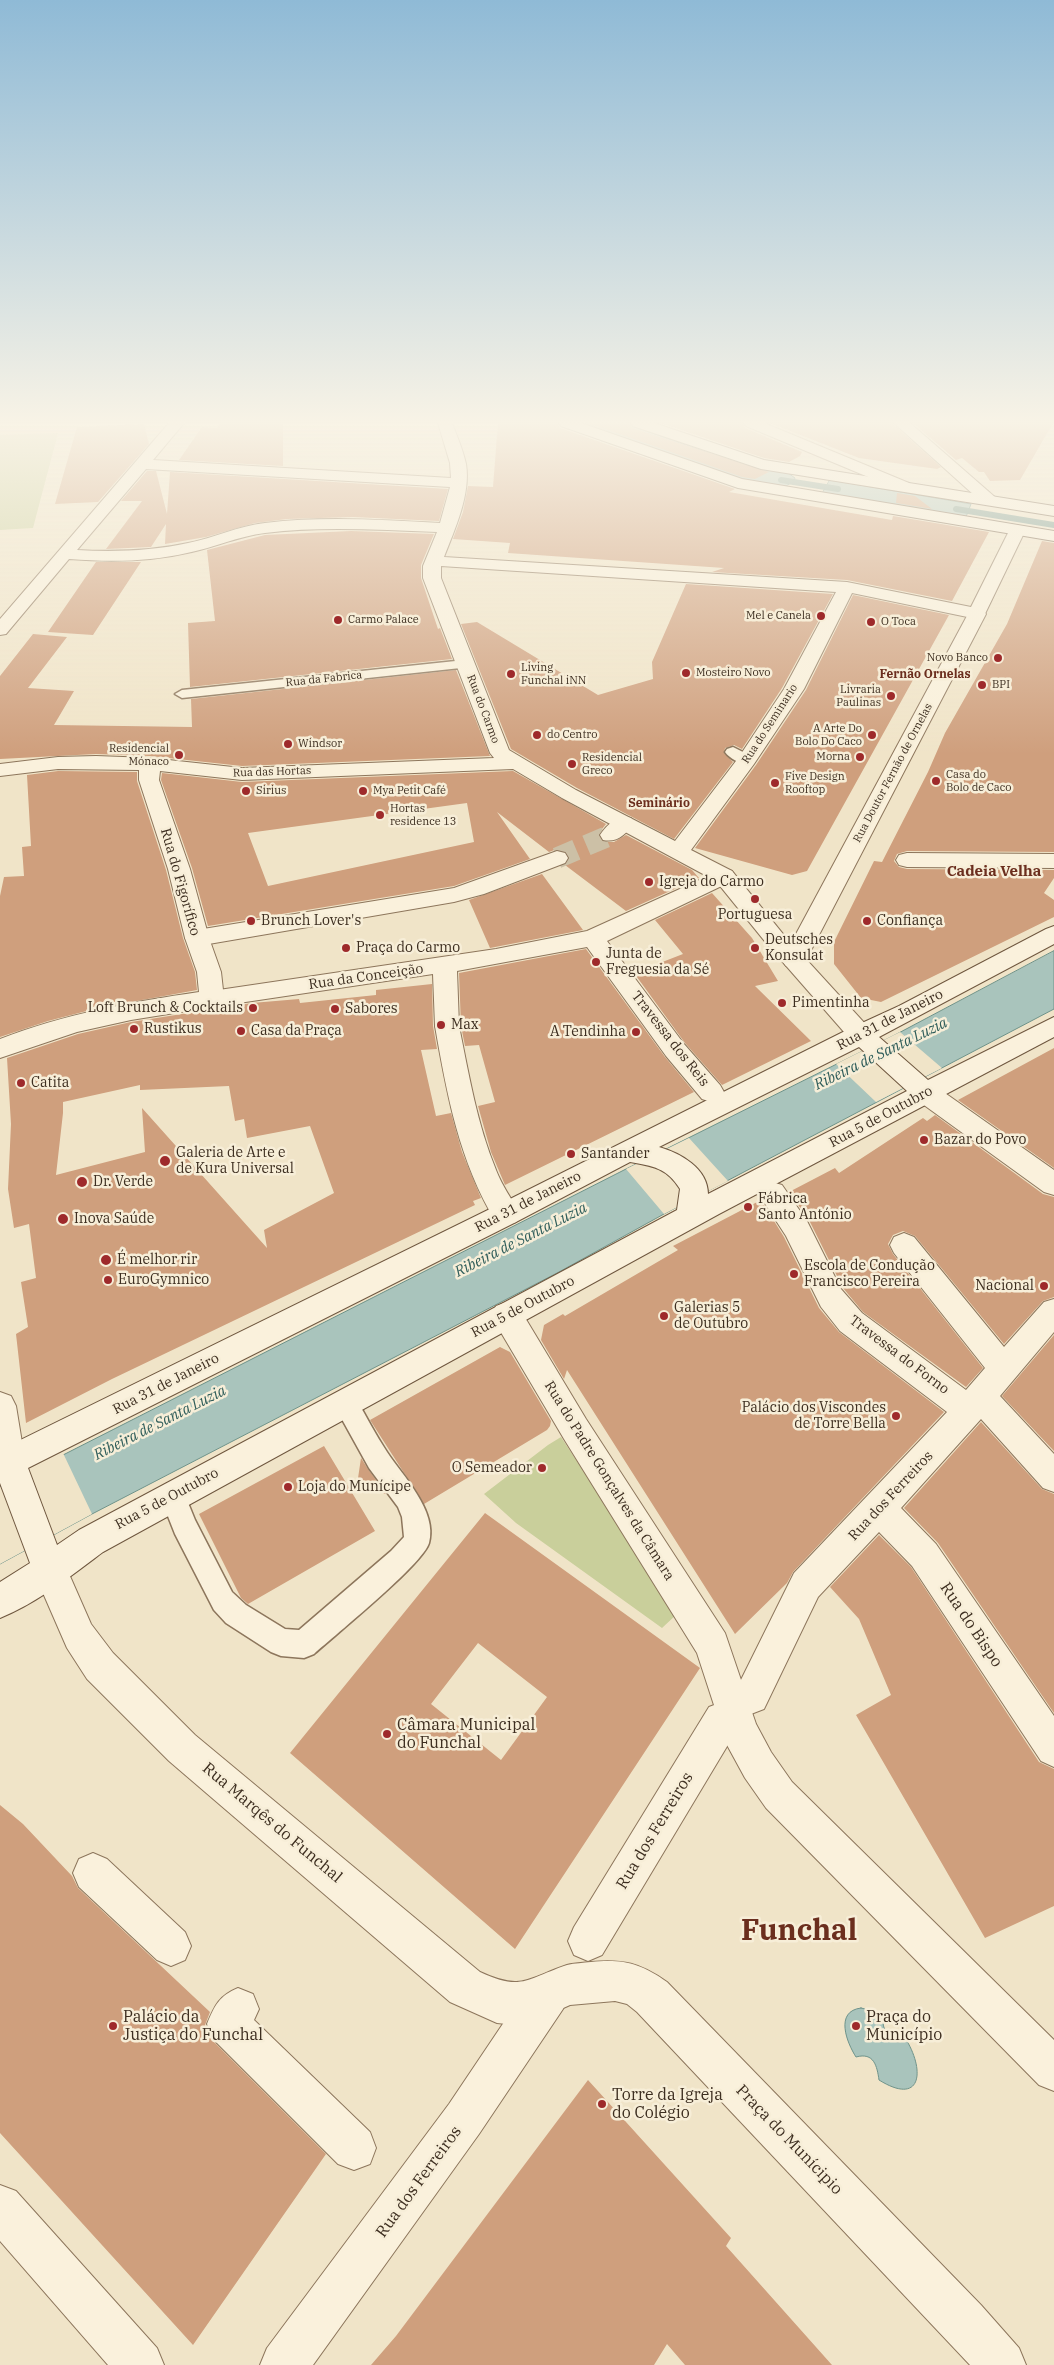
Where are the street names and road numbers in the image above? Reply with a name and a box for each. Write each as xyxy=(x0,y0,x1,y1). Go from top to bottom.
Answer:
street label: Rua da Fabrica xyxy=(285,668,363,690)
street label: Rua do Carmo xyxy=(464,673,502,745)
street label: Rua do Seminario xyxy=(739,682,801,766)
street label: Rua Doutor Fernão de Ornelas xyxy=(851,701,935,845)
street label: Rua das Hortas xyxy=(233,764,311,780)
street label: Rua do Figorífico xyxy=(157,826,203,938)
street label: Rua da Conceição xyxy=(307,961,425,993)
street label: Rua 31 de Janeiro xyxy=(834,986,946,1054)
street label: Travessa dos Reis xyxy=(628,988,712,1090)
street label: Rua 5 de Outubro xyxy=(826,1083,936,1151)
street label: Rua 31 de Janeiro xyxy=(472,1168,584,1236)
street label: Rua 5 de Outubro xyxy=(468,1273,578,1341)
street label: Travessa do Forno xyxy=(846,1312,952,1398)
street label: Rua 31 de Janeiro xyxy=(110,1350,222,1418)
street label: Rua do Padre Gonçalves da Câmara xyxy=(540,1378,678,1584)
street label: Rua dos Ferreiros xyxy=(845,1448,937,1544)
street label: Rua 5 de Outubro xyxy=(112,1465,222,1533)
street label: Rua do Bispo xyxy=(936,1579,1006,1671)
street label: Rua Marqês do Funchal xyxy=(198,1759,346,1887)
street label: Rua dos Ferreiros xyxy=(613,1769,697,1893)
street label: Praça do Munícipio xyxy=(732,2081,846,2199)
street label: Rua dos Ferreiros xyxy=(372,2123,466,2241)

